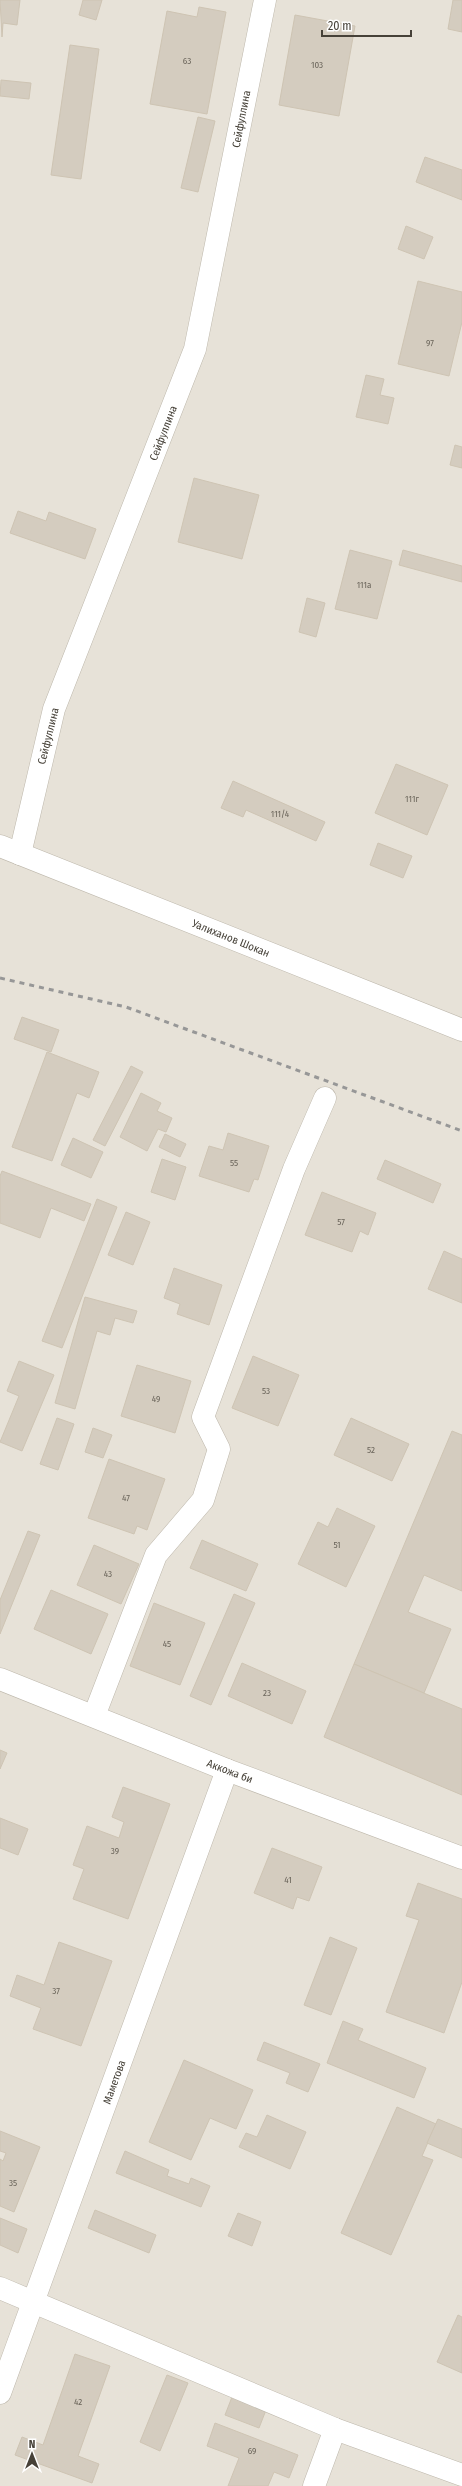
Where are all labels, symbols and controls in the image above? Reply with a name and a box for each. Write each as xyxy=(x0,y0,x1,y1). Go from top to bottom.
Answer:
scale bar xyxy=(322,12,411,38)
text: 20 m xyxy=(328,19,352,33)
house number: 63 xyxy=(183,56,191,66)
house number: 103 xyxy=(311,60,323,70)
street label: Сейфуллина xyxy=(230,89,253,149)
house number: 97 xyxy=(426,338,434,348)
street label: Сейфуллина xyxy=(147,404,180,463)
house number: 111а xyxy=(357,580,372,590)
street label: Сейфуллина xyxy=(35,706,62,766)
house number: 111г xyxy=(405,794,419,804)
house number: 111/4 xyxy=(271,809,290,819)
street label: Уалиханов Шокан xyxy=(189,917,272,960)
house number: 55 xyxy=(230,1158,238,1168)
house number: 57 xyxy=(337,1217,345,1227)
house number: 53 xyxy=(262,1386,270,1396)
house number: 49 xyxy=(152,1394,160,1404)
house number: 52 xyxy=(367,1445,375,1455)
house number: 47 xyxy=(122,1493,130,1503)
house number: 51 xyxy=(333,1540,341,1550)
house number: 43 xyxy=(104,1569,112,1579)
house number: 45 xyxy=(163,1639,171,1649)
house number: 23 xyxy=(263,1688,271,1698)
street label: Аккожа би xyxy=(205,1757,255,1786)
house number: 39 xyxy=(111,1846,119,1856)
house number: 41 xyxy=(284,1875,292,1885)
house number: 37 xyxy=(52,1986,60,1996)
street label: Маметова xyxy=(101,2058,128,2106)
house number: 35 xyxy=(9,2178,17,2188)
house number: 42 xyxy=(74,2397,82,2407)
north arrow xyxy=(12,2434,52,2474)
text: N xyxy=(29,2438,35,2451)
house number: 69 xyxy=(248,2446,256,2456)

